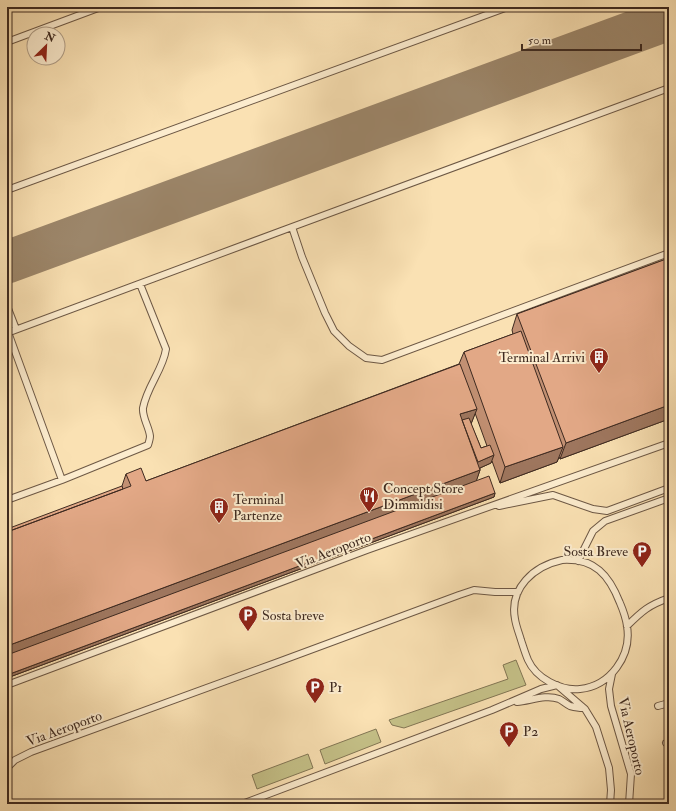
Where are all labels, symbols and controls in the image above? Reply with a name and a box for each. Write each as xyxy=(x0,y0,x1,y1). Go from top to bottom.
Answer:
north arrow xyxy=(26,26,66,66)
scale bar xyxy=(522,26,641,52)
text: N xyxy=(42,29,58,46)
text: 50 m xyxy=(528,33,552,48)
building icon: Terminal Arrivi xyxy=(588,346,610,374)
place label: Terminal Arrivi xyxy=(498,349,585,366)
place label: Concept Store Dimmidisi xyxy=(383,480,463,513)
restaurant icon: Concept Store Dimmidisi xyxy=(358,485,380,513)
place label: Terminal Partenze xyxy=(233,491,284,524)
building icon: Terminal Partenze xyxy=(208,496,230,524)
street label: Via Aeroporto xyxy=(293,528,374,574)
parking icon: Sosta Breve xyxy=(631,540,653,568)
place label: Sosta Breve xyxy=(564,543,628,560)
parking icon: Sosta breve xyxy=(237,604,259,632)
place label: Sosta breve xyxy=(262,607,324,624)
parking icon: P1 xyxy=(304,676,326,704)
place label: P1 xyxy=(329,679,342,696)
street label: Via Aeroporto xyxy=(613,696,649,777)
street label: Via Aeroporto xyxy=(24,707,105,751)
parking icon: P2 xyxy=(498,720,520,748)
place label: P2 xyxy=(523,723,538,740)

